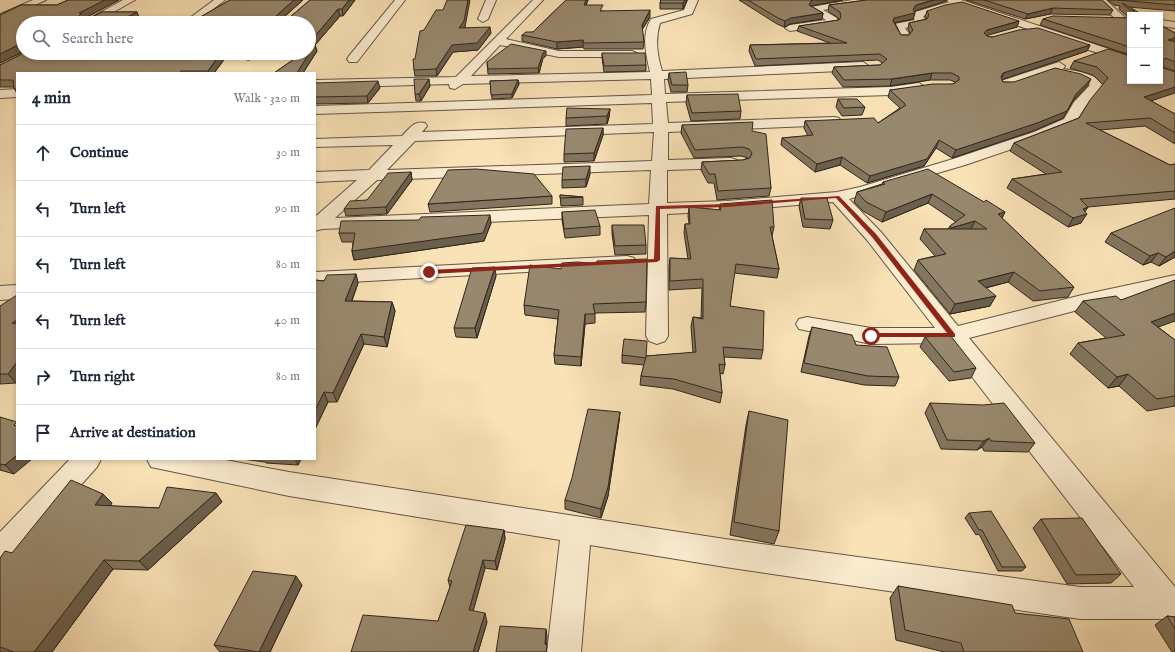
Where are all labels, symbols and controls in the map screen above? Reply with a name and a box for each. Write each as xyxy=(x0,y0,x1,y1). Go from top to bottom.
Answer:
map controls xyxy=(1127,12,1163,84)
button: + xyxy=(1127,12,1163,48)
search box xyxy=(16,16,316,60)
icon: search xyxy=(30,27,52,49)
text: Search here xyxy=(62,29,133,48)
button: − xyxy=(1127,48,1163,84)
text: 4 min xyxy=(32,88,71,109)
text: Walk · 320 m xyxy=(234,90,300,107)
icon: ahead xyxy=(32,142,54,164)
text: Continue xyxy=(70,143,128,162)
text: 30 m xyxy=(276,144,300,161)
icon: left xyxy=(32,198,54,220)
text: Turn left xyxy=(70,199,126,218)
text: 90 m xyxy=(275,200,300,217)
icon: left xyxy=(32,254,54,276)
text: Turn left xyxy=(70,255,126,274)
text: 80 m xyxy=(276,256,300,273)
route end xyxy=(420,263,438,281)
icon: left xyxy=(32,310,54,332)
text: Turn left xyxy=(70,311,126,330)
text: 40 m xyxy=(274,312,300,329)
route start xyxy=(862,327,880,345)
icon: right xyxy=(32,366,54,388)
text: Turn right xyxy=(70,367,135,386)
text: 80 m xyxy=(276,368,300,385)
icon: arrive xyxy=(32,422,54,444)
text: Arrive at destination xyxy=(70,423,196,442)

